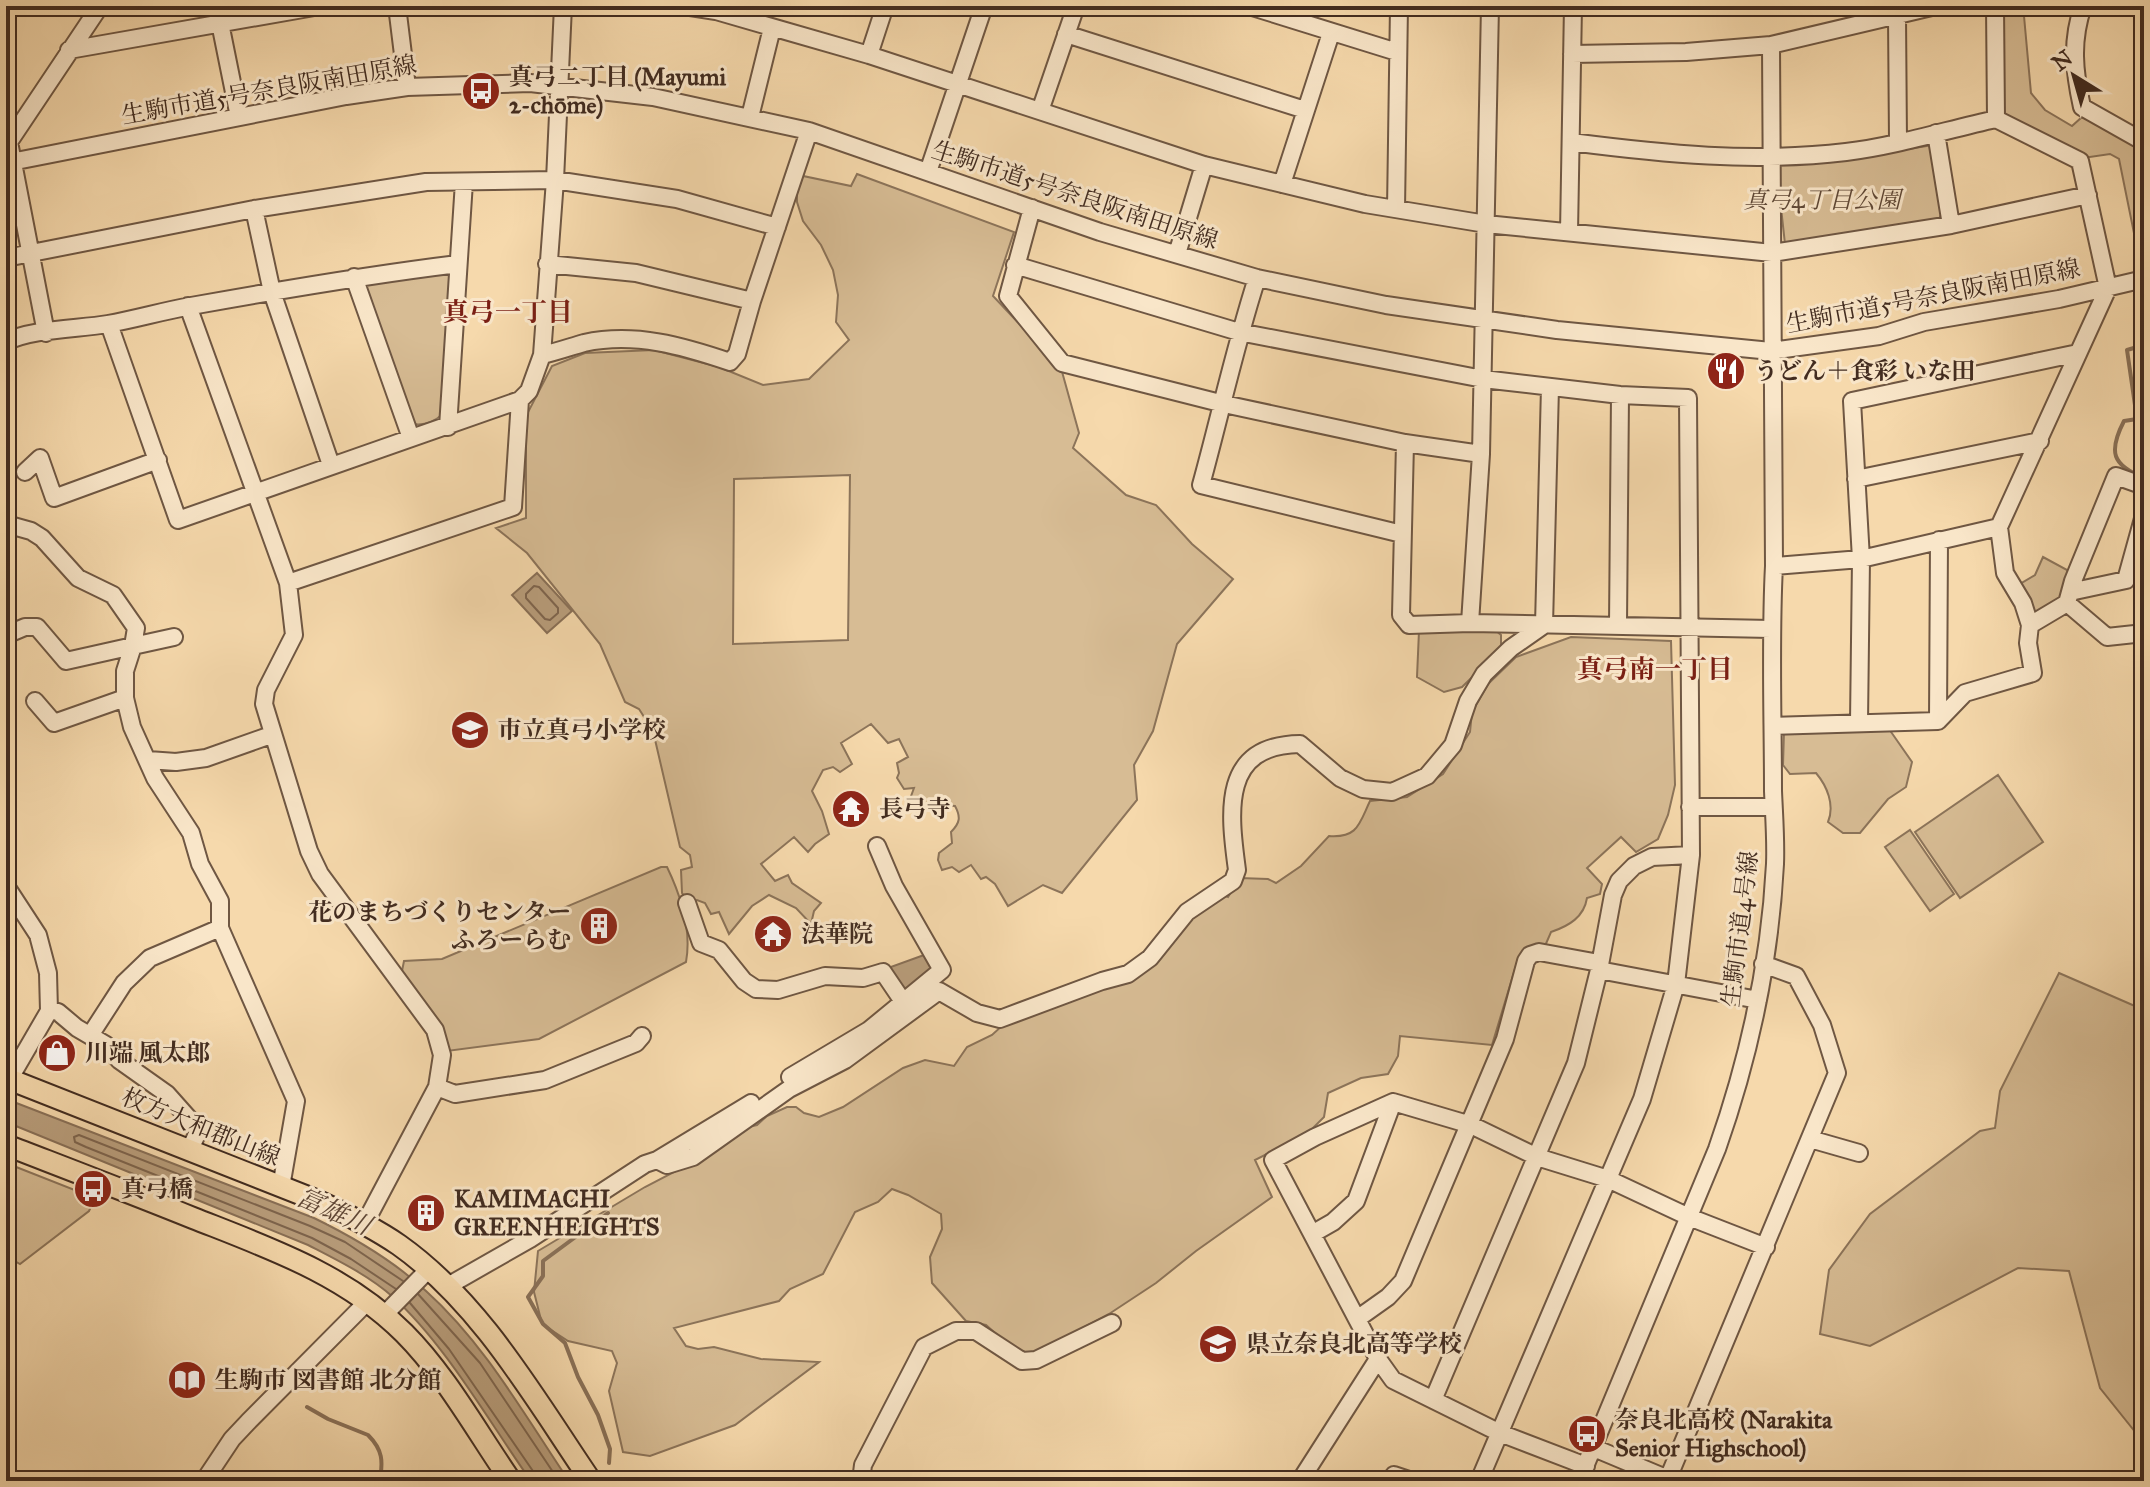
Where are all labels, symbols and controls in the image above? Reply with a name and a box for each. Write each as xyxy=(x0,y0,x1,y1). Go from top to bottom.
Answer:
north arrow xyxy=(2034,36,2114,116)
text: N xyxy=(2047,44,2078,77)
street label: 生駒市道5号奈良阪南田原線 xyxy=(119,49,419,131)
place label: 真弓二丁目 (Mayumi 2-chōme) xyxy=(509,62,726,120)
bus stop icon: 真弓二丁目 (Mayumi 2-chōme) xyxy=(460,70,502,112)
street label: 生駒市道5号奈良阪南田原線 xyxy=(928,135,1222,255)
park label: 真弓4丁目公園 xyxy=(1743,185,1905,215)
street label: 生駒市道5号奈良阪南田原線 xyxy=(1783,253,2083,339)
district label: 真弓一丁目 xyxy=(443,296,573,328)
restaurant icon: うどん＋食彩 いな田 xyxy=(1705,350,1747,392)
place label: うどん＋食彩 いな田 xyxy=(1754,356,1975,386)
district label: 真弓南一丁目 xyxy=(1577,653,1733,685)
school or university icon: 市立真弓小学校 xyxy=(449,709,491,751)
place label: 市立真弓小学校 xyxy=(498,715,666,745)
temple icon: 長弓寺 xyxy=(830,788,872,830)
place label: 長弓寺 xyxy=(879,794,951,824)
street label: 生駒市道4号線 xyxy=(1716,849,1764,1009)
place label: 花のまちづくりセンター ふろーらむ xyxy=(308,897,571,955)
building icon: 花のまちづくりセンター ふろーらむ xyxy=(578,905,620,947)
temple icon: 法華院 xyxy=(752,913,794,955)
place label: 法華院 xyxy=(801,919,873,949)
shop icon: 川端 風太郎 xyxy=(36,1032,78,1074)
place label: 川端 風太郎 xyxy=(85,1038,210,1068)
street label: 枚方大和郡山線 xyxy=(117,1082,285,1172)
bus stop icon: 真弓橋 xyxy=(72,1168,114,1210)
place label: 真弓橋 xyxy=(121,1174,193,1204)
water label: 富雄川 xyxy=(292,1181,379,1243)
place label: KAMIMACHI GREENHEIGHTS xyxy=(454,1184,660,1242)
building icon: KAMIMACHI GREENHEIGHTS xyxy=(405,1192,447,1234)
school or university icon: 県立奈良北高等学校 xyxy=(1197,1323,1239,1365)
place label: 県立奈良北高等学校 xyxy=(1246,1329,1462,1359)
library icon: 生駒市 図書館 北分館 xyxy=(166,1359,208,1401)
place label: 生駒市 図書館 北分館 xyxy=(215,1365,441,1395)
place label: 奈良北高校 (Narakita Senior Highschool) xyxy=(1615,1405,1833,1463)
bus stop icon: 奈良北高校 (Narakita Senior Highschool) xyxy=(1566,1413,1608,1455)

